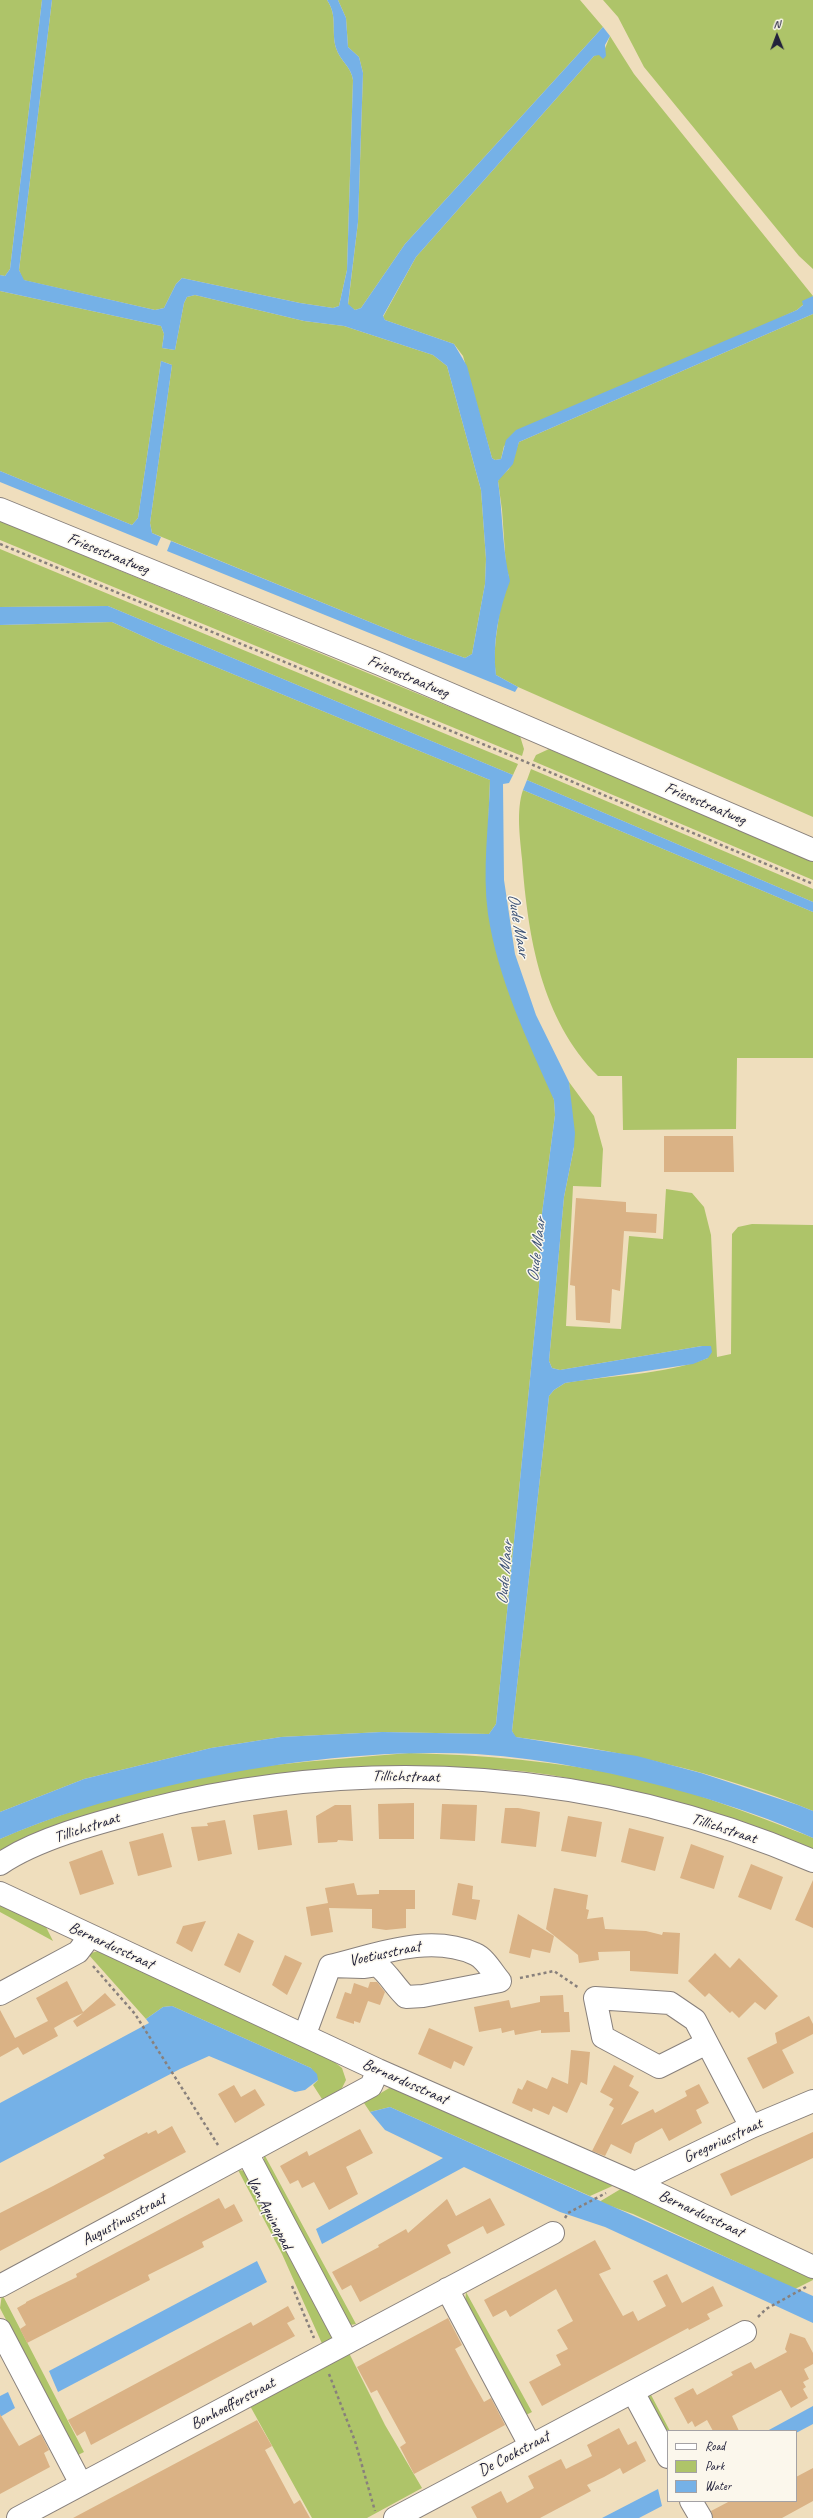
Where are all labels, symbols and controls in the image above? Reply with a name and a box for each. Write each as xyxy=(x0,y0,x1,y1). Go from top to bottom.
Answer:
north arrow xyxy=(757,16,797,56)
text: N xyxy=(773,17,780,31)
street label: Friesestraatweg xyxy=(64,529,152,579)
street label: Friesestraatweg xyxy=(365,651,451,703)
street label: Friesestraatweg xyxy=(662,778,748,830)
water label: Oude Maar xyxy=(502,892,534,958)
water label: Oude Maar xyxy=(523,1217,551,1283)
water label: Oude Maar xyxy=(492,1540,518,1606)
street label: Tillichstraat xyxy=(372,1767,440,1787)
street label: Tillichstraat xyxy=(52,1808,122,1848)
street label: Tillichstraat xyxy=(689,1809,759,1849)
street label: Bernardusstraat xyxy=(65,1918,157,1974)
street label: Voetiusstraat xyxy=(347,1937,423,1971)
street label: Bernardusstraat xyxy=(359,2055,451,2109)
street label: Gregoriusstraat xyxy=(680,2114,766,2168)
street label: Van Aquinopad xyxy=(242,2173,296,2253)
street label: Bernardusstraat xyxy=(655,2186,747,2242)
street label: Augustinusstraat xyxy=(79,2190,169,2250)
street label: Bonhoefferstraat xyxy=(187,2374,279,2434)
street label: De Cockstraat xyxy=(475,2427,553,2481)
legend xyxy=(667,2430,797,2502)
text: Road xyxy=(705,2438,725,2454)
text: Park xyxy=(705,2458,724,2474)
text: Water xyxy=(705,2478,731,2494)

